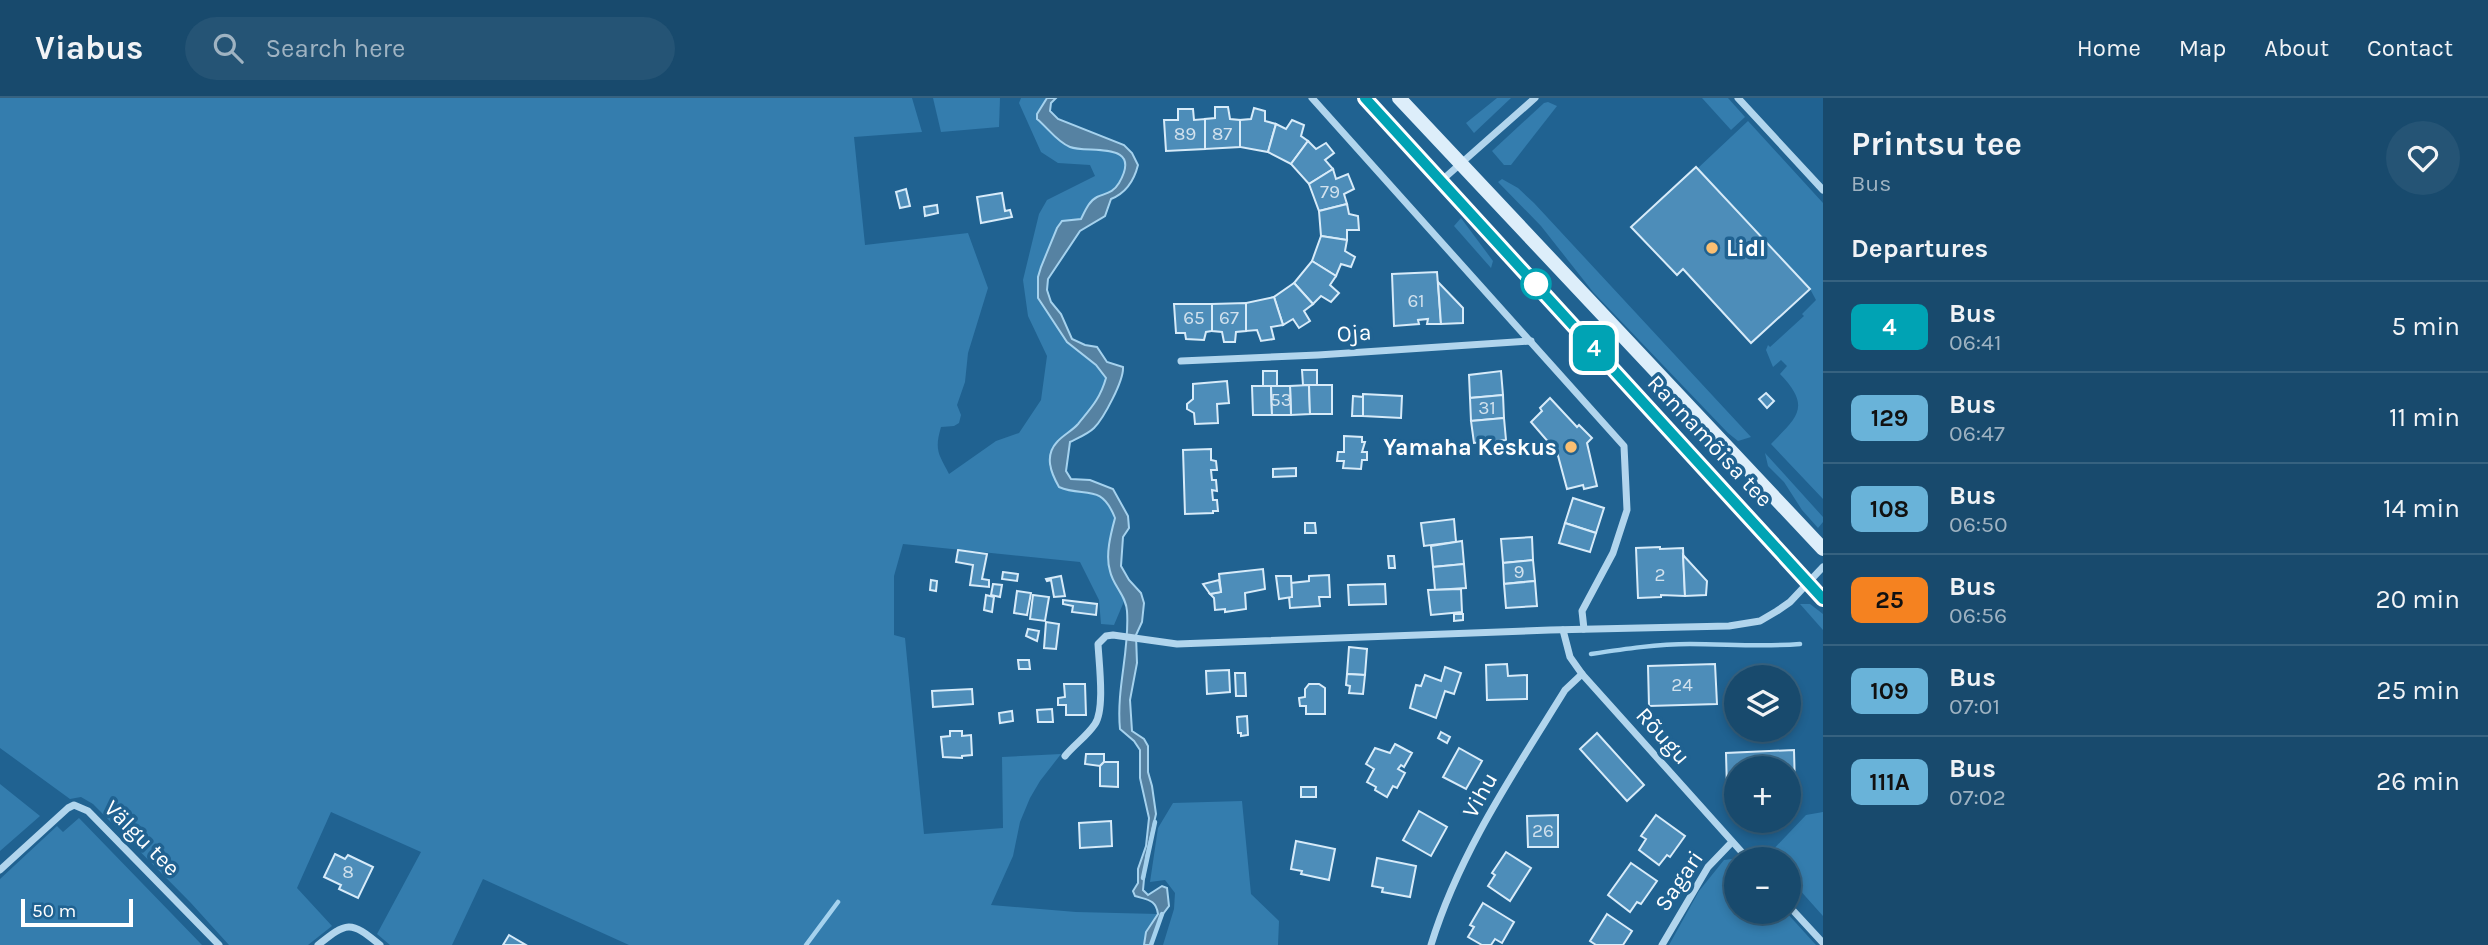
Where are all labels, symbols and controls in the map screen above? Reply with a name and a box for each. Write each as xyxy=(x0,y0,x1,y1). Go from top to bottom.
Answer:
search box xyxy=(185,17,675,80)
text: Viabus xyxy=(35,29,143,67)
icon: search xyxy=(209,29,247,67)
text: Search here xyxy=(265,33,405,64)
text: Home xyxy=(2077,34,2141,62)
text: Map xyxy=(2179,34,2226,62)
text: About xyxy=(2264,34,2329,62)
text: Contact xyxy=(2367,34,2453,62)
button: heart xyxy=(2386,121,2460,195)
house number: 89 xyxy=(1174,123,1196,145)
house number: 87 xyxy=(1212,123,1232,145)
text: Printsu tee xyxy=(1851,125,2022,163)
text: Bus xyxy=(1851,170,1891,197)
house number: 79 xyxy=(1320,181,1340,203)
text: Departures xyxy=(1851,233,1988,264)
place label: Lidl xyxy=(1726,235,1766,262)
marker: Lidl xyxy=(1704,240,1720,256)
unlabelled marker xyxy=(1521,269,1551,299)
house number: 61 xyxy=(1407,290,1425,312)
text: Bus xyxy=(1949,298,1996,329)
house number: 65 xyxy=(1183,307,1205,329)
house number: 67 xyxy=(1219,307,1239,329)
text: 5 min xyxy=(2391,311,2460,342)
text: 4 xyxy=(1882,313,1897,341)
street label: Oja xyxy=(1336,318,1372,348)
line badge: 4 xyxy=(1571,325,1617,371)
text: 06:41 xyxy=(1949,329,2002,356)
text: 4 xyxy=(1587,334,1601,362)
street label: Rannamõisa tee xyxy=(1642,369,1778,513)
house number: 53 xyxy=(1270,389,1292,411)
text: Bus xyxy=(1949,389,1996,420)
house number: 31 xyxy=(1478,397,1496,419)
text: 11 min xyxy=(2389,402,2460,433)
text: 129 xyxy=(1871,404,1908,432)
text: 06:47 xyxy=(1949,420,2005,447)
place label: Yamaha Keskus xyxy=(1383,434,1557,461)
marker: Yamaha Keskus xyxy=(1563,439,1579,455)
text: Bus xyxy=(1949,480,1996,511)
text: 14 min xyxy=(2383,493,2460,524)
text: 108 xyxy=(1870,495,1909,523)
text: 06:50 xyxy=(1949,511,2008,538)
house number: 9 xyxy=(1513,561,1525,583)
house number: 2 xyxy=(1654,564,1666,586)
text: Bus xyxy=(1949,571,1996,602)
text: 20 min xyxy=(2376,584,2460,615)
text: 25 xyxy=(1875,586,1904,614)
text: 06:56 xyxy=(1949,602,2007,629)
text: Bus xyxy=(1949,662,1996,693)
map controls xyxy=(1724,665,1801,924)
button: layers xyxy=(1724,665,1801,742)
house number: 24 xyxy=(1671,674,1693,696)
text: 25 min xyxy=(2376,675,2460,706)
text: 109 xyxy=(1870,677,1909,705)
text: 07:01 xyxy=(1949,693,2000,720)
street label: Rõugu xyxy=(1630,702,1696,770)
text: Bus xyxy=(1949,753,1996,784)
button: + xyxy=(1724,756,1801,833)
text: 26 min xyxy=(2376,766,2460,797)
street label: Vihu xyxy=(1457,768,1503,822)
text: 111A xyxy=(1869,768,1910,796)
text: 07:02 xyxy=(1949,784,2006,811)
street label: Välgu tee xyxy=(99,795,185,881)
house number: 26 xyxy=(1532,820,1554,842)
street label: Sagari xyxy=(1649,846,1709,916)
button: − xyxy=(1724,847,1801,924)
house number: 8 xyxy=(342,861,354,883)
scale bar xyxy=(21,896,133,928)
text: 50 m xyxy=(32,900,76,922)

